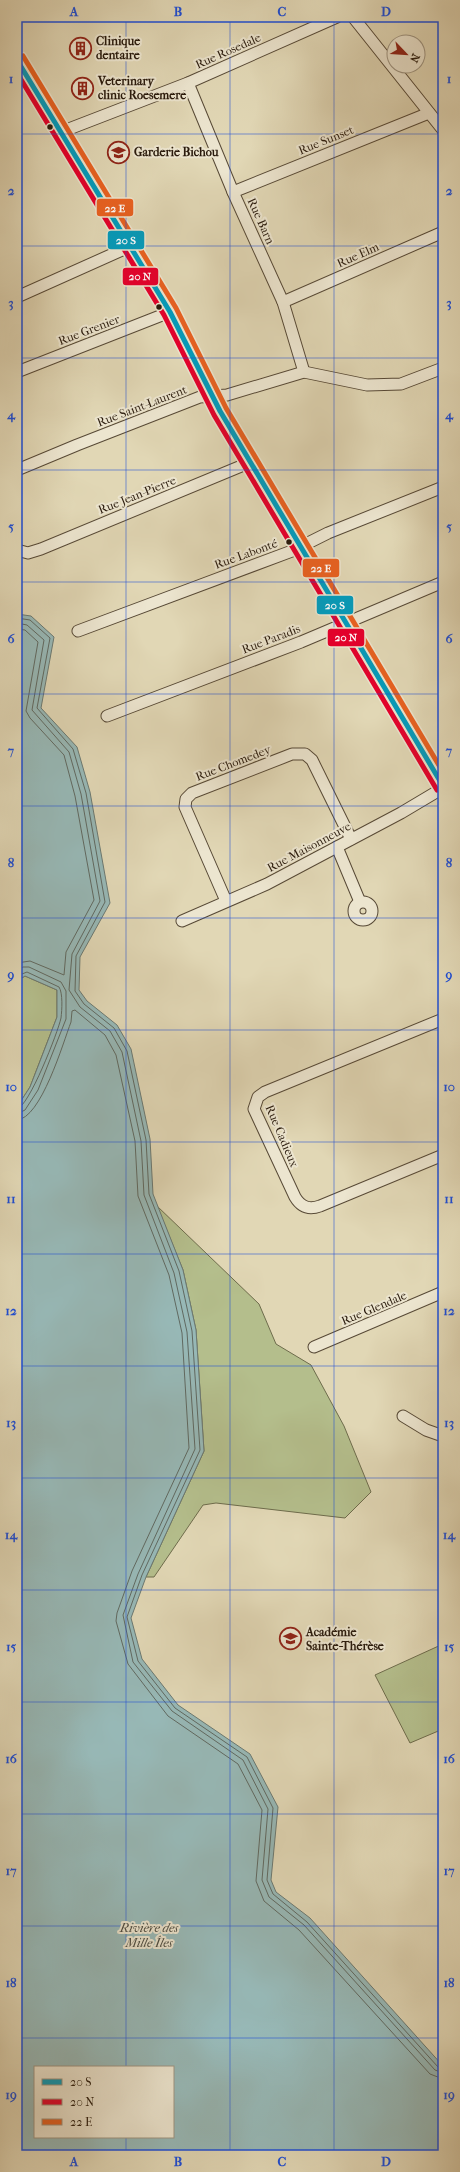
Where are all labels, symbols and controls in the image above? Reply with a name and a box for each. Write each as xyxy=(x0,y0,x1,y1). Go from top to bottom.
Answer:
text: A xyxy=(69,4,79,19)
text: B xyxy=(174,4,183,19)
text: C xyxy=(278,4,287,19)
text: D xyxy=(381,4,391,19)
street label: Rue Rosedale xyxy=(193,30,263,72)
place label: Clinique dentaire xyxy=(96,34,140,62)
north arrow xyxy=(386,34,426,74)
building icon: Clinique dentaire xyxy=(67,35,93,61)
text: N xyxy=(407,51,422,65)
text: 1 xyxy=(9,71,14,86)
text: 1 xyxy=(447,71,452,86)
place label: Veterinary clinic Roesemere xyxy=(97,74,186,102)
building icon: Veterinary clinic Roesemere xyxy=(69,75,95,101)
unlabelled marker xyxy=(45,122,55,132)
street label: Rue Sunset xyxy=(296,122,356,157)
school or university icon: Garderie Bichou xyxy=(105,139,131,165)
place label: Garderie Bichou xyxy=(134,145,219,159)
text: 2 xyxy=(8,183,15,198)
text: 2 xyxy=(446,183,453,198)
street label: Rue Barn xyxy=(245,196,277,246)
line badge: 22 E xyxy=(96,198,134,217)
text: 22 E xyxy=(105,202,125,215)
line badge: 20 S xyxy=(107,230,145,250)
text: 20 S xyxy=(116,234,136,247)
street label: Rue Elm xyxy=(335,240,381,270)
line badge: 20 N xyxy=(122,267,159,286)
text: 20 N xyxy=(129,270,152,283)
text: 3 xyxy=(8,295,14,311)
text: 3 xyxy=(446,295,452,311)
unlabelled marker xyxy=(154,302,164,312)
street label: Rue Grenier xyxy=(56,312,123,348)
street label: Rue Saint-Laurent xyxy=(95,382,190,430)
text: 4 xyxy=(6,407,16,423)
text: 4 xyxy=(444,407,454,423)
street label: Rue Jean-Pierre xyxy=(96,473,178,517)
text: 5 xyxy=(8,519,14,534)
text: 5 xyxy=(446,519,452,534)
street label: Rue Labonté xyxy=(213,536,279,572)
unlabelled marker xyxy=(284,537,294,547)
line badge: 22 E xyxy=(302,558,340,578)
text: 22 E xyxy=(311,562,331,575)
line badge: 20 S xyxy=(316,595,354,615)
text: 20 S xyxy=(325,599,345,612)
street label: Rue Paradis xyxy=(240,621,303,657)
line badge: 20 N xyxy=(327,628,365,647)
text: 6 xyxy=(7,631,15,646)
text: 20 N xyxy=(335,631,358,644)
text: 6 xyxy=(445,631,453,646)
street label: Rue Chomedey xyxy=(194,742,273,784)
text: 7 xyxy=(7,743,15,758)
text: 7 xyxy=(445,743,453,758)
street label: Rue Maisonneuve xyxy=(265,819,353,875)
text: 8 xyxy=(8,855,15,870)
text: 8 xyxy=(446,855,453,870)
text: 9 xyxy=(7,967,15,983)
text: 9 xyxy=(445,967,453,983)
text: 10 xyxy=(5,1079,17,1094)
text: 10 xyxy=(443,1079,455,1094)
street label: Rue Cadieux xyxy=(263,1103,302,1170)
text: 11 xyxy=(6,1191,16,1206)
text: 11 xyxy=(444,1191,454,1206)
street label: Rue Glendale xyxy=(339,1288,409,1328)
text: 12 xyxy=(5,1303,17,1318)
text: 12 xyxy=(443,1303,455,1318)
text: 13 xyxy=(6,1415,16,1431)
text: 13 xyxy=(444,1415,454,1431)
text: 14 xyxy=(5,1527,18,1543)
text: 14 xyxy=(443,1527,456,1543)
place label: Académie Sainte-Thérèse xyxy=(305,1625,384,1653)
school or university icon: Académie Sainte-Thérèse xyxy=(277,1626,303,1652)
text: 15 xyxy=(6,1639,16,1654)
text: 15 xyxy=(444,1639,454,1654)
text: 16 xyxy=(5,1751,18,1766)
text: 16 xyxy=(443,1751,456,1766)
text: 17 xyxy=(6,1863,17,1878)
text: 17 xyxy=(444,1863,455,1878)
water label: Rivière des Mille Îles xyxy=(119,1920,179,1950)
text: 18 xyxy=(5,1975,17,1990)
text: 18 xyxy=(443,1975,455,1990)
legend xyxy=(34,2066,174,2138)
text: 20 S xyxy=(70,2075,92,2089)
text: 19 xyxy=(5,2087,17,2103)
text: 19 xyxy=(443,2087,455,2103)
text: 20 N xyxy=(70,2095,94,2109)
text: 22 E xyxy=(70,2115,92,2129)
text: A xyxy=(69,2154,79,2169)
text: B xyxy=(174,2154,183,2169)
text: C xyxy=(278,2154,287,2169)
text: D xyxy=(381,2154,391,2169)

